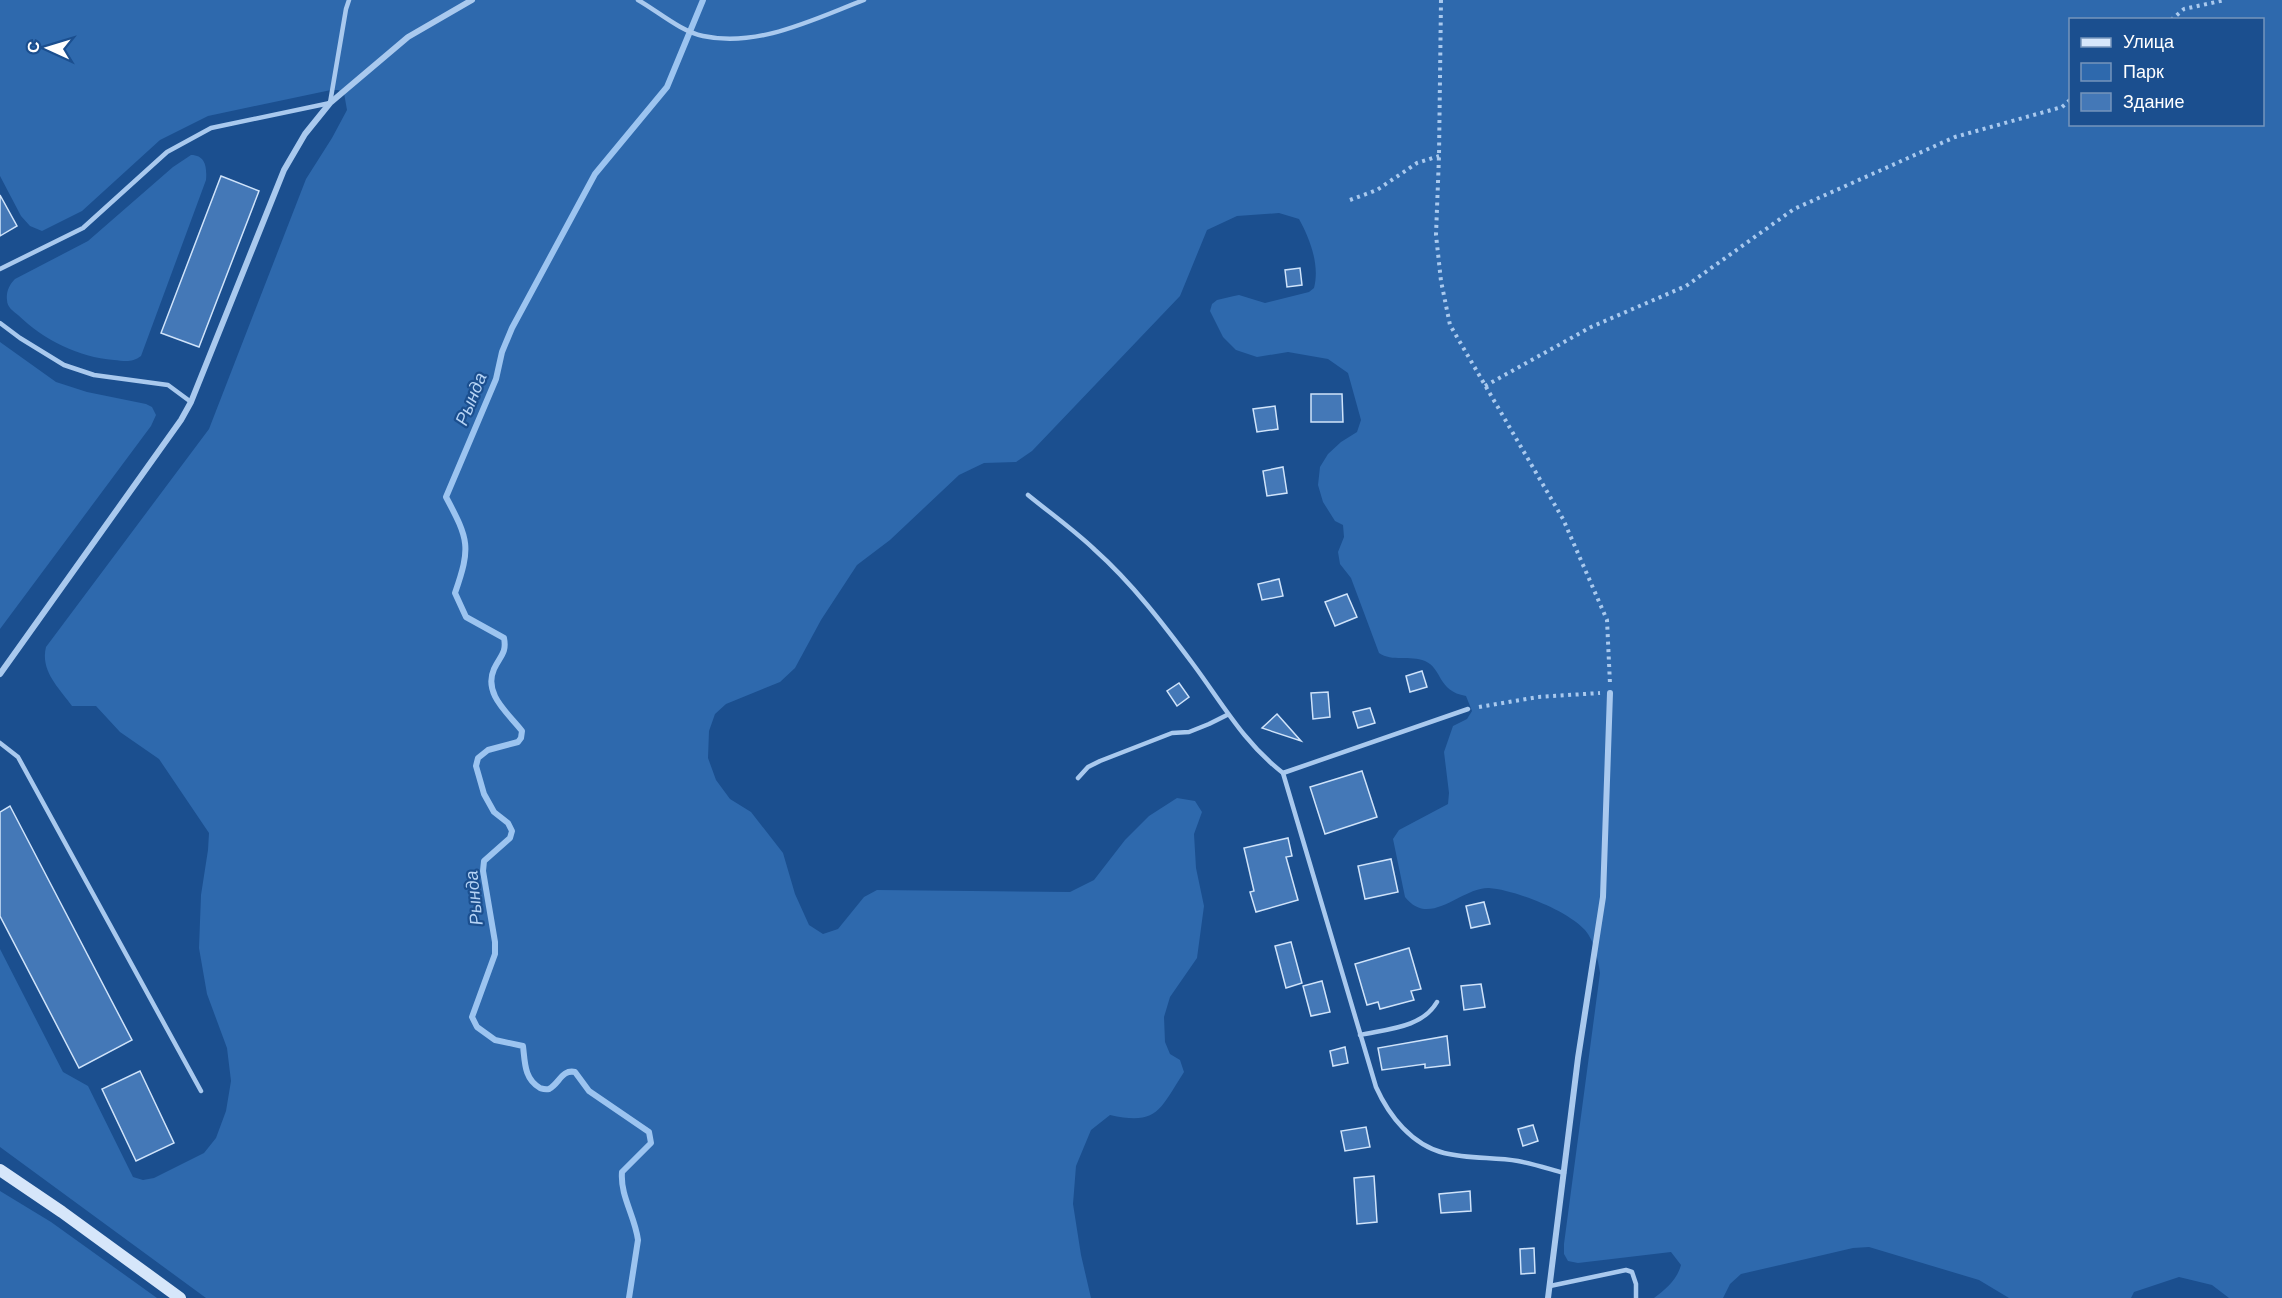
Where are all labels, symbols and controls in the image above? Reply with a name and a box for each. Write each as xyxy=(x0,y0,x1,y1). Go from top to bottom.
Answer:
north arrow xyxy=(18,18,78,78)
legend xyxy=(2069,18,2264,126)
text: Улица xyxy=(2123,30,2175,52)
text: С xyxy=(23,40,42,53)
text: Парк xyxy=(2123,60,2164,82)
text: Здание xyxy=(2123,90,2184,112)
water label: Рында xyxy=(450,369,491,428)
water label: Рында xyxy=(459,870,487,927)

